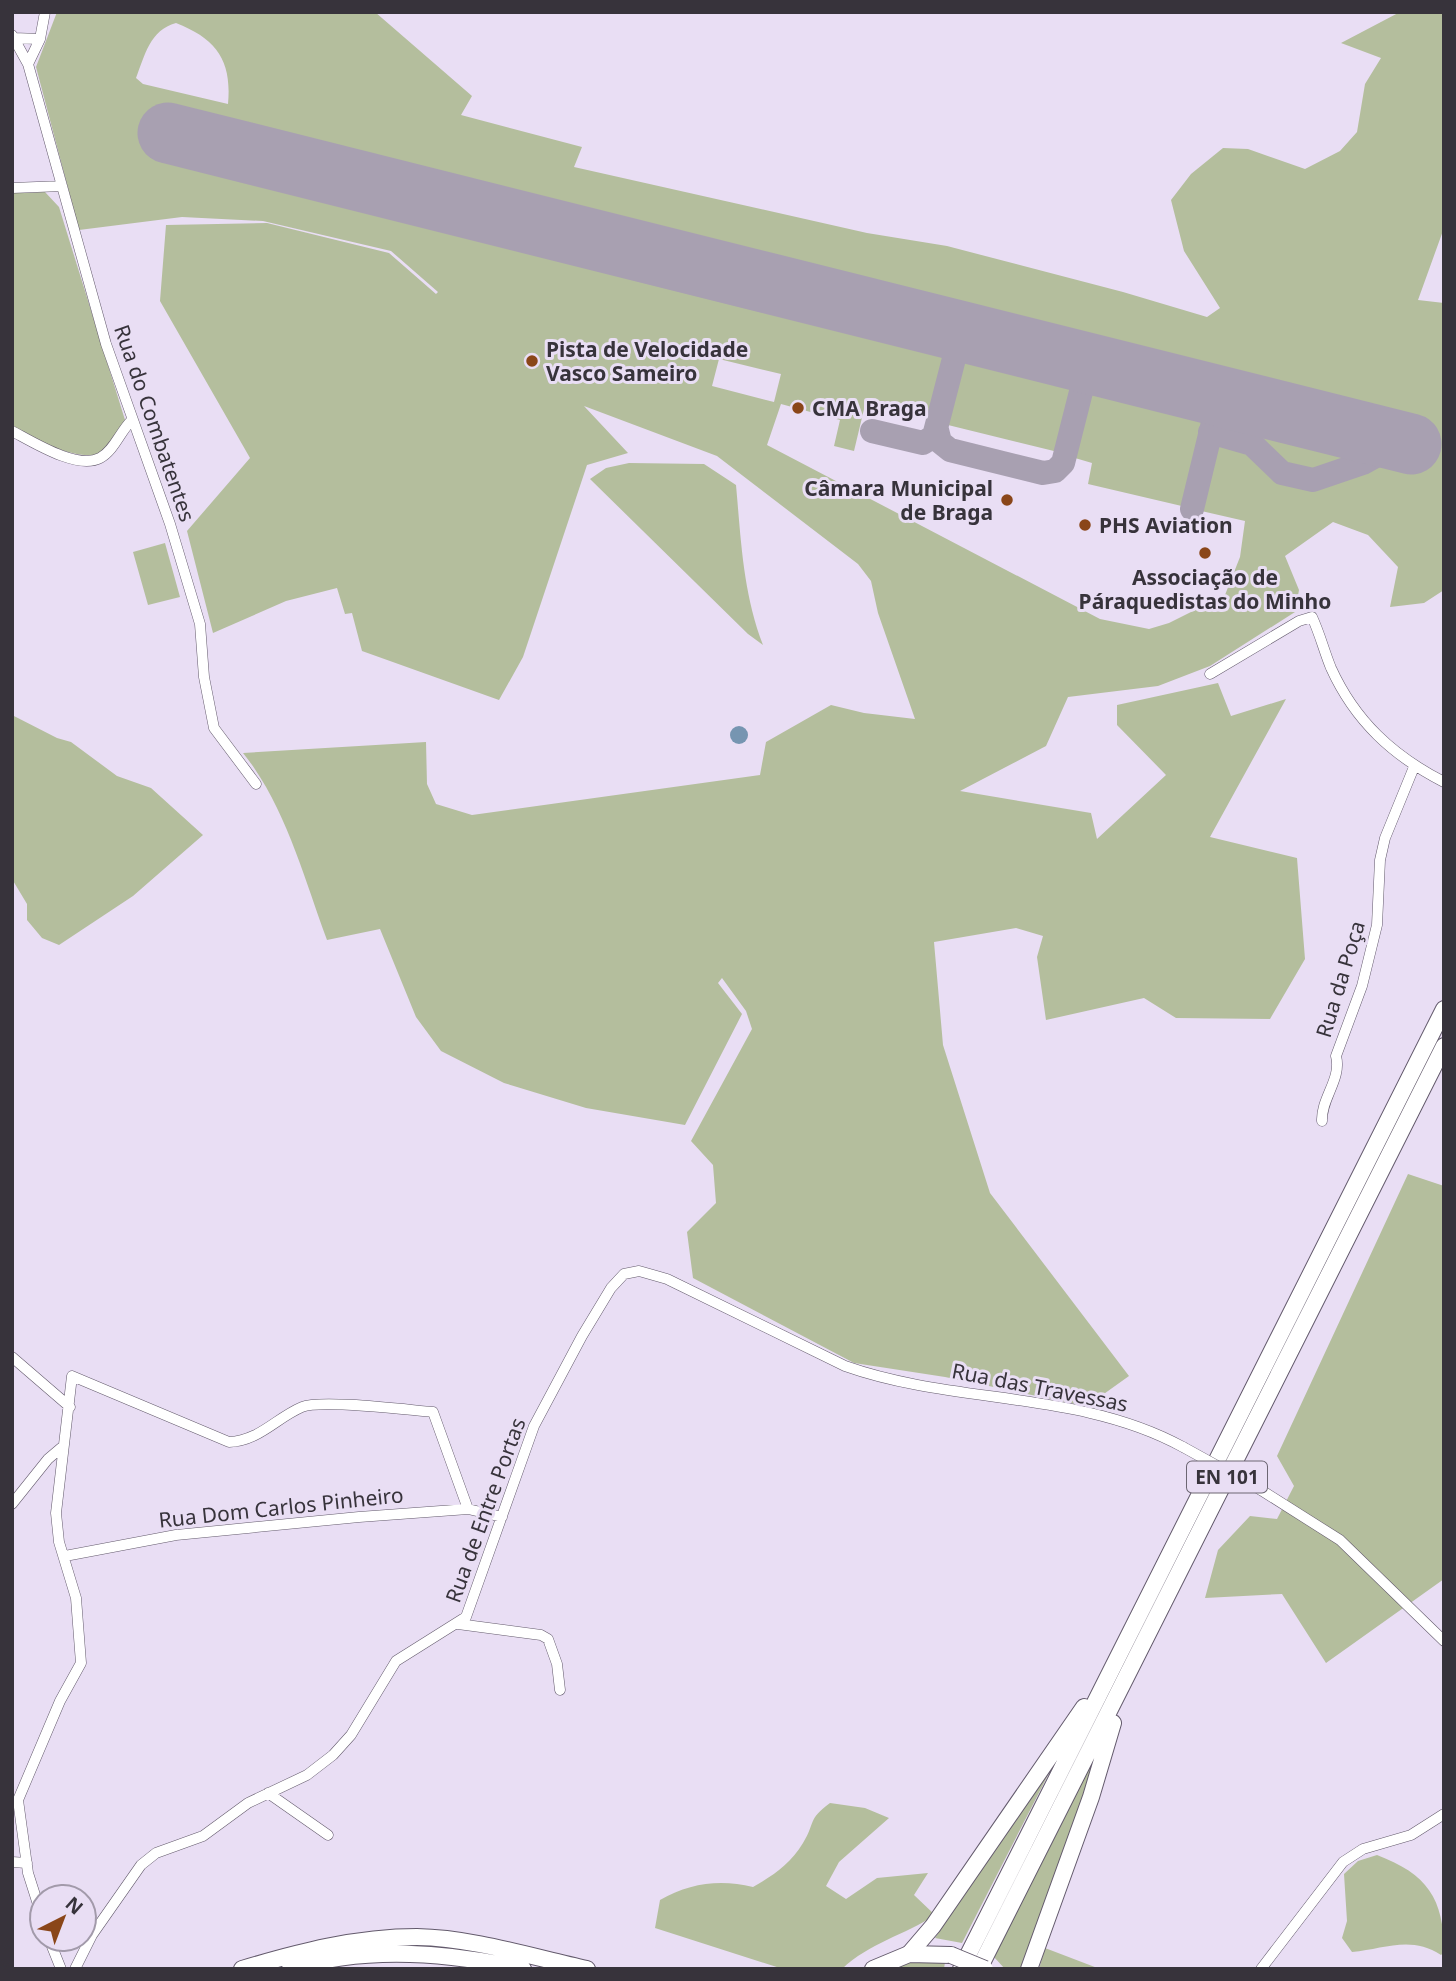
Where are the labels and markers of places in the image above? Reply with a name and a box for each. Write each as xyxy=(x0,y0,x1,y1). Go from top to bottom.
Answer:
place label: Pista de Velocidade Vasco Sameiro xyxy=(546,335,748,387)
marker: Pista de Velocidade Vasco Sameiro xyxy=(524,353,540,369)
place label: CMA Braga xyxy=(812,394,927,422)
marker: CMA Braga xyxy=(790,400,806,416)
place label: Câmara Municipal de Braga xyxy=(804,474,993,526)
marker: Câmara Municipal de Braga xyxy=(999,492,1015,508)
place label: PHS Aviation xyxy=(1099,511,1233,539)
marker: PHS Aviation xyxy=(1077,517,1093,533)
marker: Associação de Páraquedistas do Minho xyxy=(1197,545,1213,561)
place label: Associação de Páraquedistas do Minho xyxy=(1079,563,1331,615)

